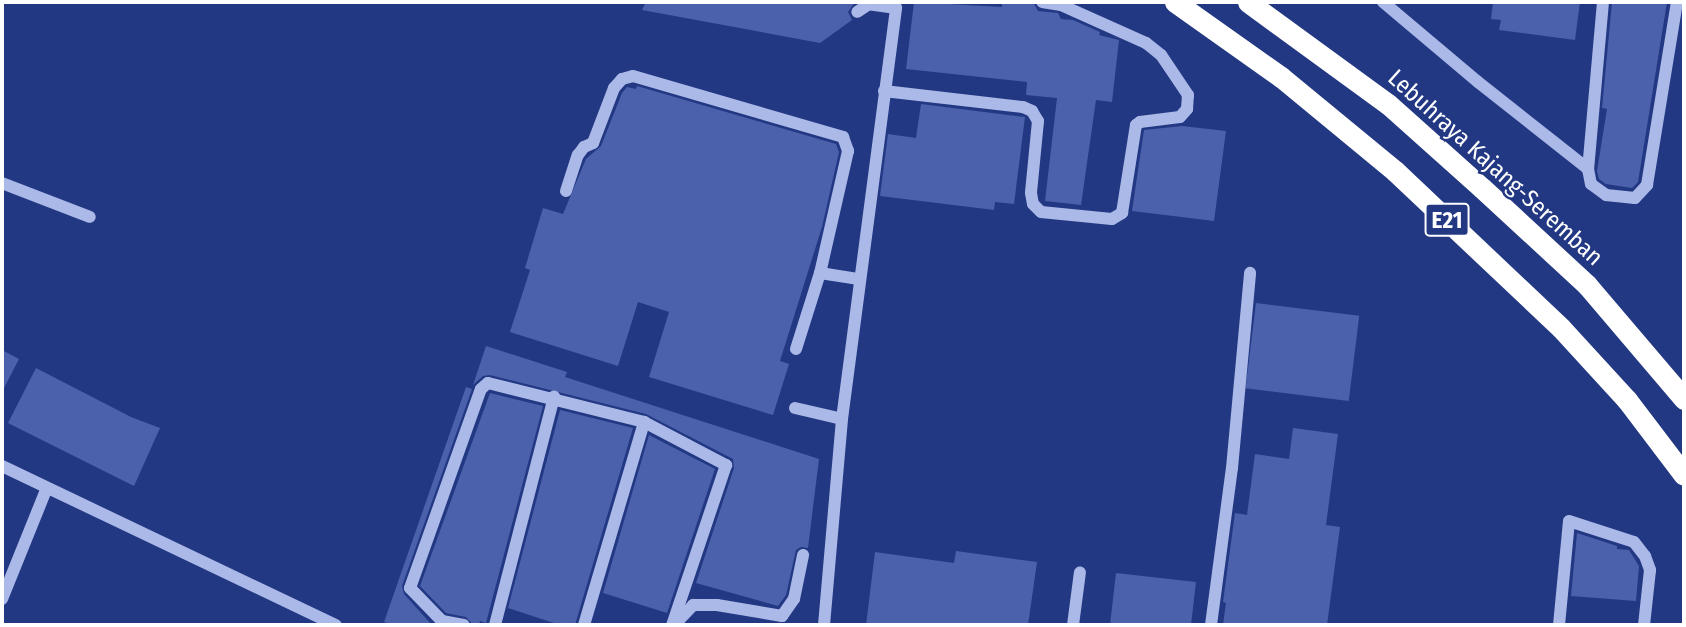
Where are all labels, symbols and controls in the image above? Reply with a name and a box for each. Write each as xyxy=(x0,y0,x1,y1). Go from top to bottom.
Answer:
street label: Lebuhraya Kajang-Seremban xyxy=(1382,64,1608,272)
road number: E21 xyxy=(1424,200,1470,240)

